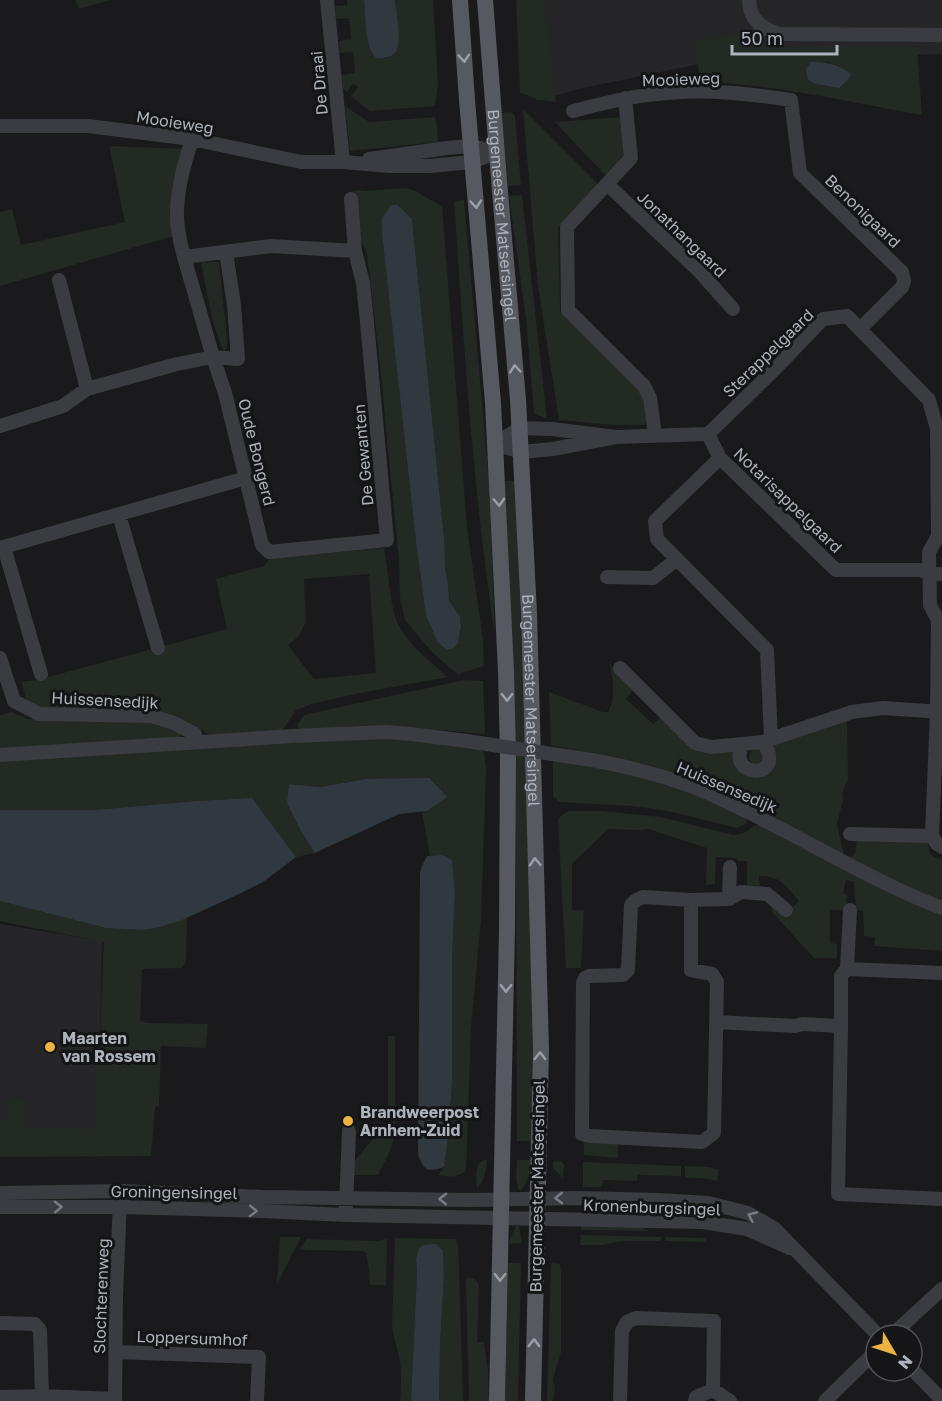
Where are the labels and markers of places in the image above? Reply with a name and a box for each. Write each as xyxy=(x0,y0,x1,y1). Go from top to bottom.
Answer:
place label: Maarten van Rossem xyxy=(62,1028,156,1066)
marker: Maarten van Rossem xyxy=(43,1040,57,1054)
place label: Brandweerpost Arnhem-Zuid xyxy=(360,1102,479,1140)
marker: Brandweerpost Arnhem-Zuid xyxy=(341,1114,355,1128)

